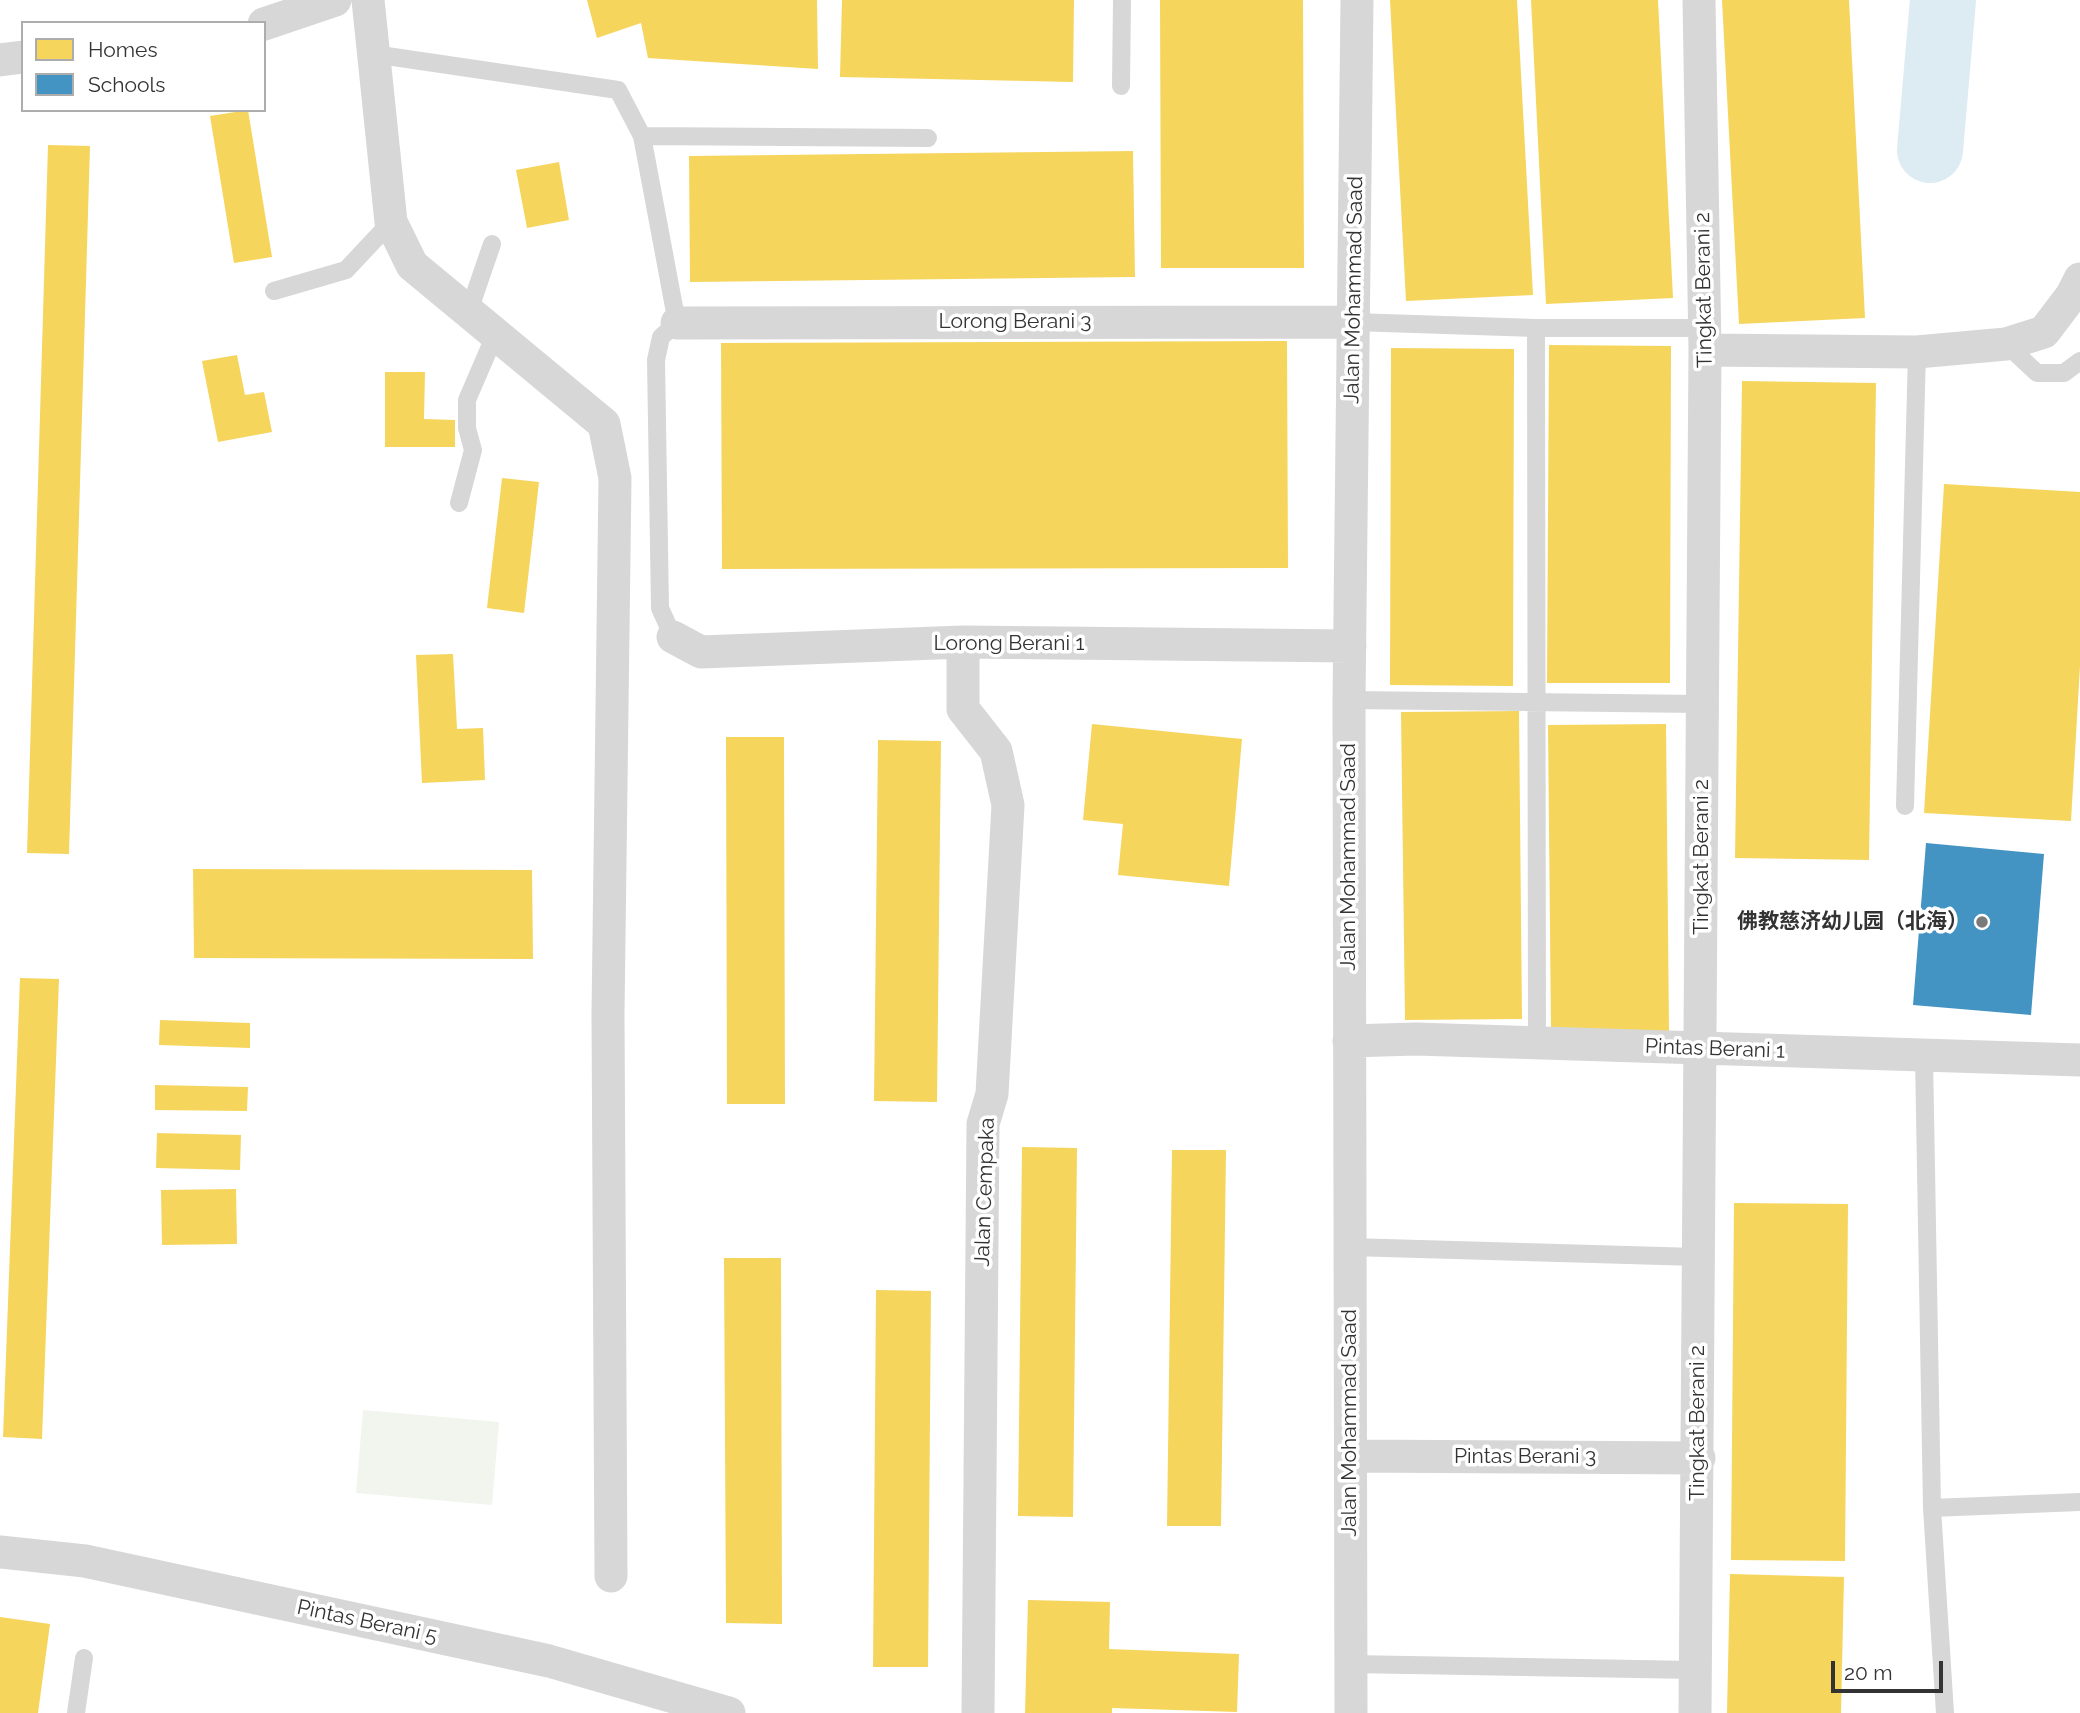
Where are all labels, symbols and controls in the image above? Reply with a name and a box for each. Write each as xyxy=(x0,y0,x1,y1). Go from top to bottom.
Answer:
legend xyxy=(21,21,266,112)
text: Homes xyxy=(88,37,158,62)
text: Schools xyxy=(88,72,165,97)
street label: Jalan Mohammad Saad xyxy=(1339,176,1369,404)
street label: Tingkat Berani 2 xyxy=(1690,212,1718,368)
street label: Lorong Berani 3 xyxy=(938,309,1092,335)
street label: Lorong Berani 1 xyxy=(934,631,1084,657)
street label: Jalan Mohammad Saad xyxy=(1336,743,1362,971)
street label: Tingkat Berani 2 xyxy=(1689,779,1715,935)
place label: 佛教慈济幼儿园（北海） xyxy=(1737,909,1968,935)
marker: 佛教慈济幼儿园（北海） xyxy=(1974,914,1990,930)
street label: Pintas Berani 1 xyxy=(1645,1034,1785,1064)
street label: Jalan Cempaka xyxy=(970,1117,1000,1267)
street label: Jalan Mohammad Saad xyxy=(1337,1309,1363,1537)
street label: Tingkat Berani 2 xyxy=(1685,1345,1711,1501)
street label: Pintas Berani 3 xyxy=(1454,1444,1596,1470)
street label: Pintas Berani 5 xyxy=(295,1595,439,1649)
scale bar xyxy=(1835,1646,1947,1690)
text: 20 m xyxy=(1844,1660,1892,1685)

